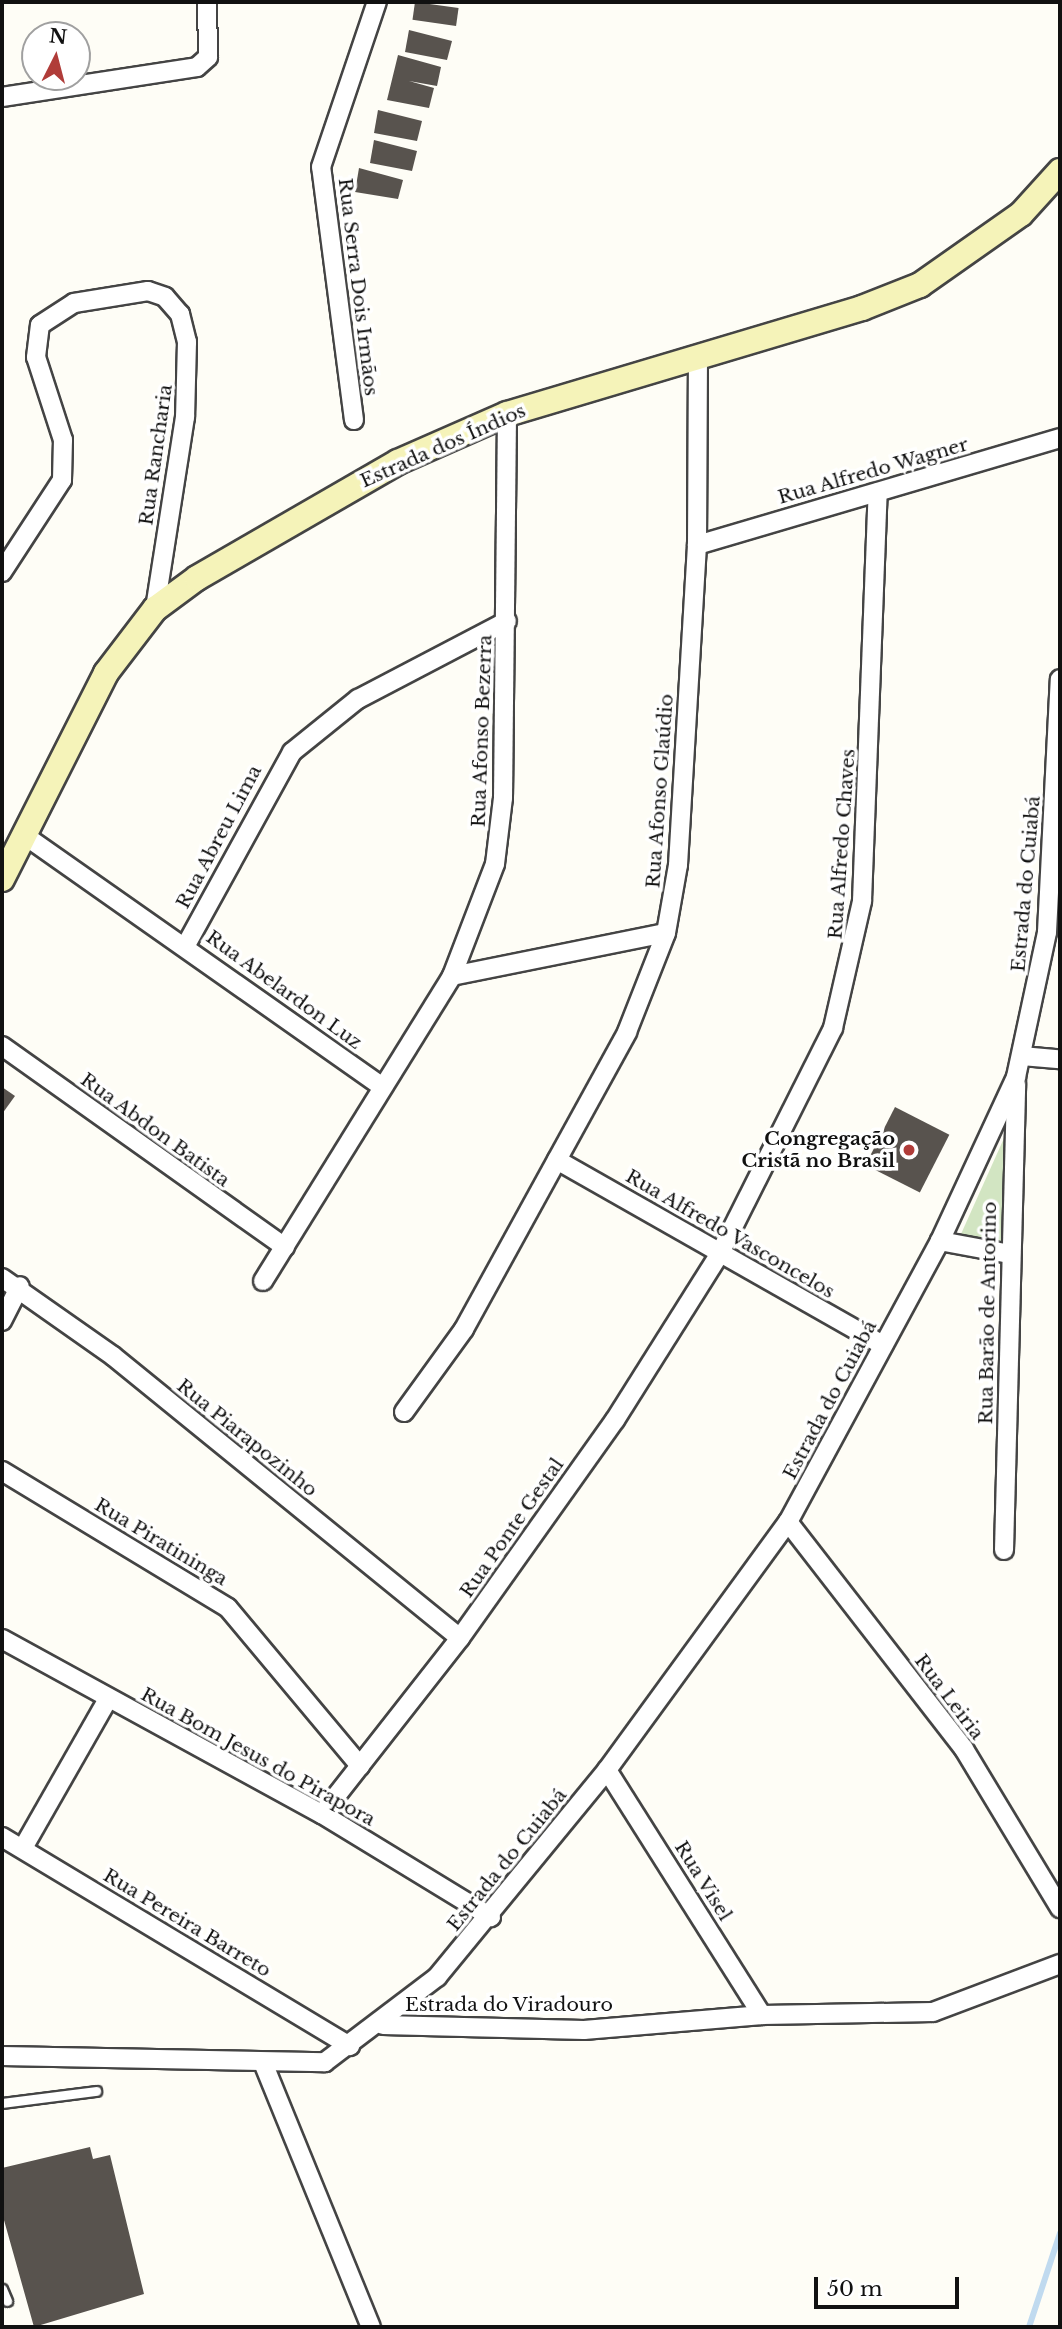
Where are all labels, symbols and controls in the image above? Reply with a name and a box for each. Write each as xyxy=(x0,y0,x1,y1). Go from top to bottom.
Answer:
north arrow xyxy=(21,21,91,91)
text: N xyxy=(48,24,68,49)
street label: Rua Serra Dois Irmãos xyxy=(333,177,383,397)
street label: Rua Rancharia xyxy=(135,383,177,527)
street label: Estrada dos Índios xyxy=(357,399,529,493)
street label: Rua Alfredo Wagner xyxy=(774,433,972,509)
street label: Rua Afonso Bezerra xyxy=(467,634,497,828)
street label: Rua Afonso Glaúdio xyxy=(642,693,678,889)
street label: Rua Alfredo Chaves xyxy=(824,747,860,941)
street label: Rua Abreu Lima xyxy=(171,761,267,913)
street label: Estrada do Cuiabá xyxy=(1007,795,1045,973)
street label: Rua Abelardon Luz xyxy=(201,925,367,1055)
street label: Rua Abdon Batista xyxy=(76,1068,234,1192)
place label: Congregação Cristã no Brasil xyxy=(742,1128,895,1172)
marker: Congregação Cristã no Brasil xyxy=(901,1142,917,1158)
street label: Rua Alfredo Vasconcelos xyxy=(621,1164,839,1304)
street label: Rua Barão de Antorino xyxy=(975,1201,1001,1425)
street label: Estrada do Cuiabá xyxy=(778,1317,882,1483)
street label: Rua Piarapozinho xyxy=(172,1374,322,1502)
street label: Rua Ponte Gestal xyxy=(455,1454,569,1602)
street label: Rua Piratininga xyxy=(90,1493,232,1591)
street label: Rua Leiria xyxy=(910,1650,988,1744)
street label: Rua Bom Jesus do Pirapora xyxy=(137,1683,379,1831)
street label: Estrada do Cuiabá xyxy=(443,1784,571,1936)
street label: Rua Visel xyxy=(669,1837,737,1925)
street label: Rua Pereira Barreto xyxy=(99,1864,275,1982)
street label: Estrada do Viradouro xyxy=(405,1994,613,2016)
scale bar xyxy=(817,2262,962,2306)
text: 50 m xyxy=(827,2276,882,2302)

